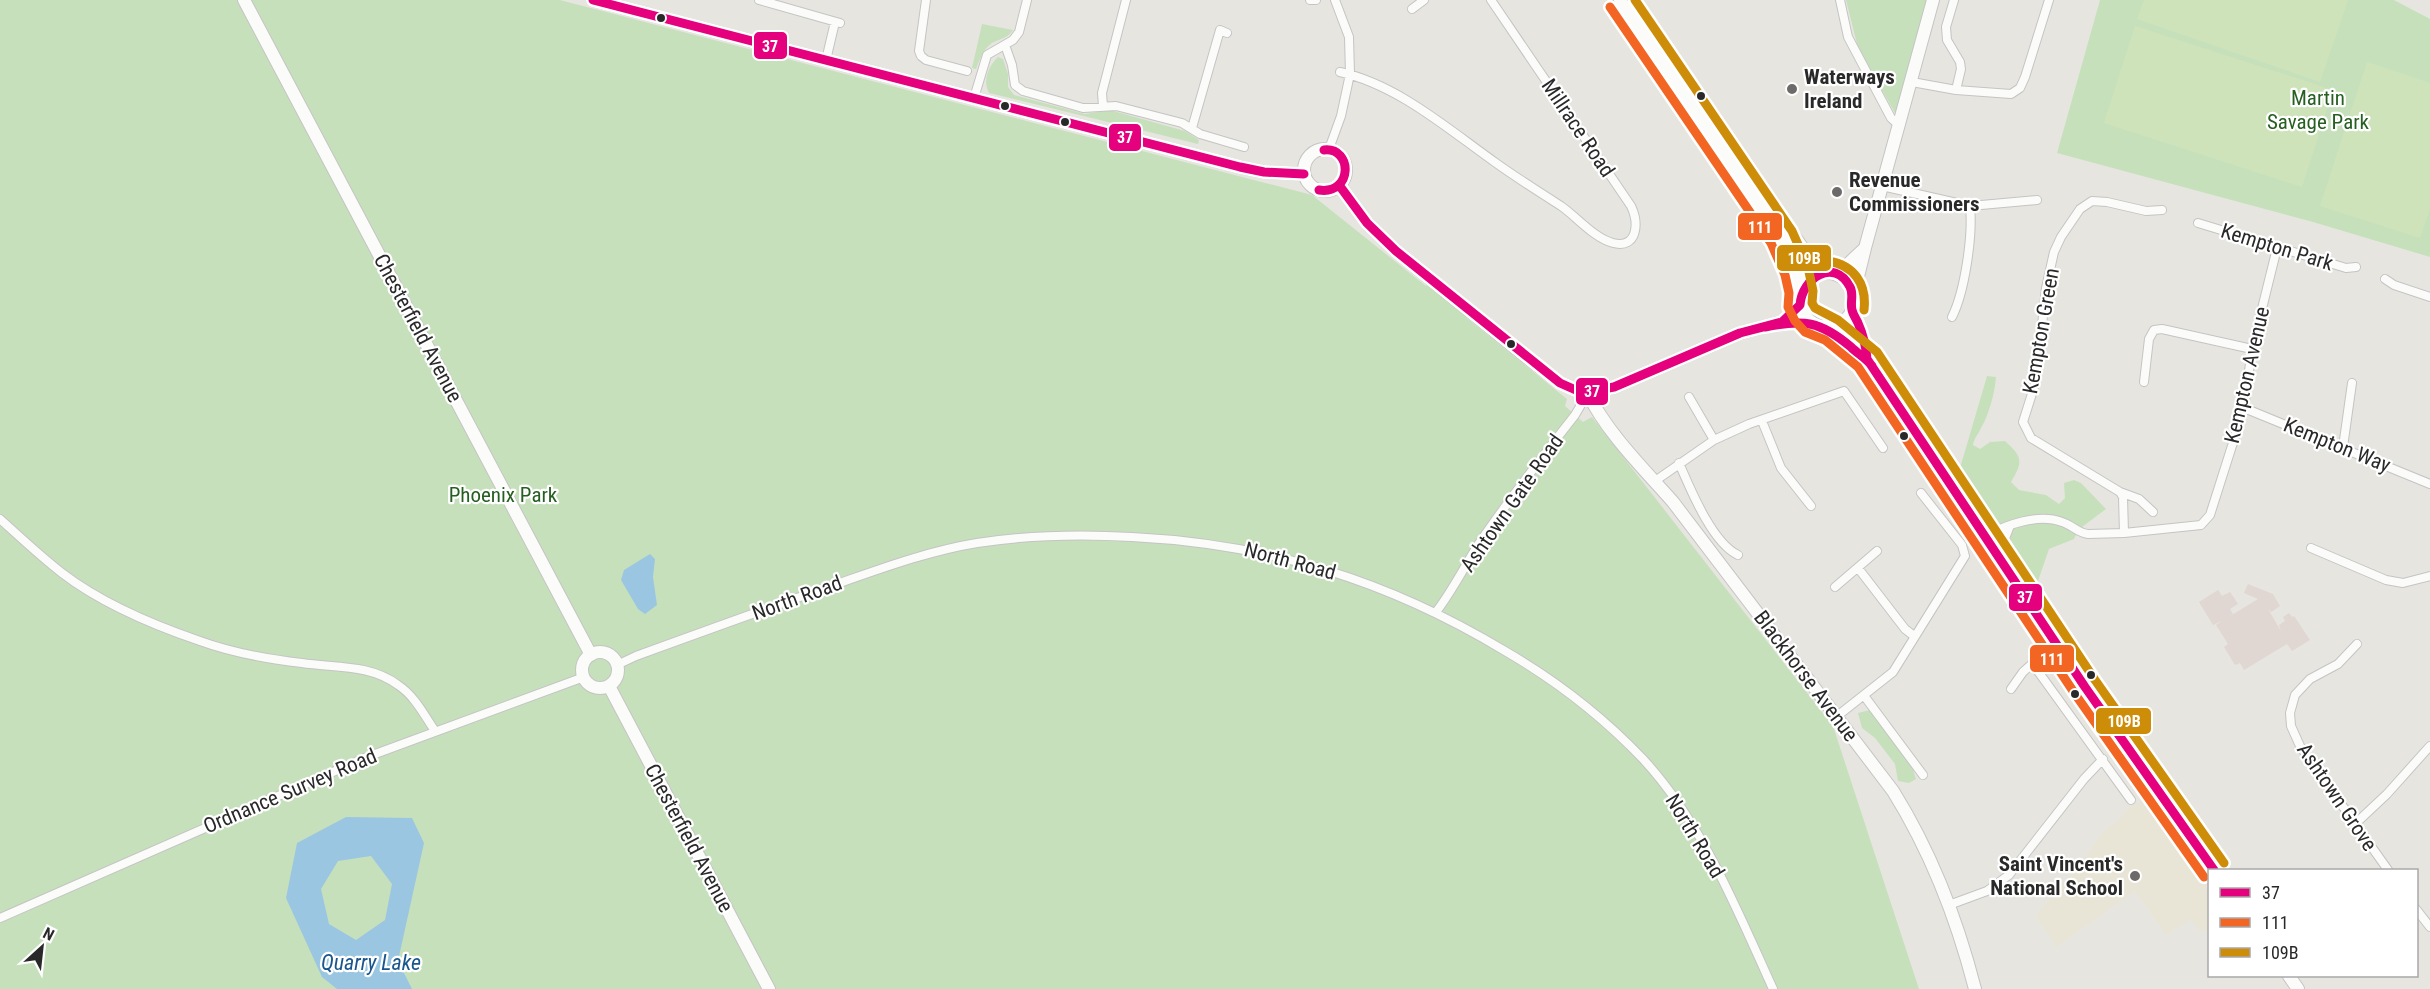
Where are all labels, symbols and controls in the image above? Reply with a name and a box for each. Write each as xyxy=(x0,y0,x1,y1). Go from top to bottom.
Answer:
unlabelled marker xyxy=(655,12,667,24)
line badge: 37 xyxy=(753,31,788,60)
text: 37 xyxy=(762,37,778,56)
place label: Waterways Ireland xyxy=(1804,65,1895,113)
street label: Millrace Road xyxy=(1536,74,1620,182)
marker: Waterways Ireland xyxy=(1785,82,1799,96)
park label: Martin Savage Park xyxy=(2267,86,2370,134)
unlabelled marker xyxy=(1695,90,1707,102)
unlabelled marker xyxy=(999,100,1011,112)
unlabelled marker xyxy=(1059,116,1071,128)
line badge: 37 xyxy=(1108,123,1142,152)
text: 37 xyxy=(1117,128,1133,147)
place label: Revenue Commissioners xyxy=(1849,168,1980,216)
marker: Revenue Commissioners xyxy=(1830,185,1844,199)
line badge: 111 xyxy=(1737,212,1783,241)
text: 111 xyxy=(1748,218,1772,237)
street label: Kempton Park xyxy=(2218,219,2337,276)
line badge: 109B xyxy=(1776,244,1832,272)
text: 109B xyxy=(1787,249,1821,268)
street label: Chesterfield Avenue xyxy=(369,250,467,406)
street label: Kempton Green xyxy=(2018,266,2064,396)
street label: Kempton Avenue xyxy=(2220,304,2274,446)
unlabelled marker xyxy=(1505,338,1517,350)
line badge: 37 xyxy=(1575,377,1609,406)
text: 37 xyxy=(1584,382,1600,401)
street label: Kempton Way xyxy=(2280,413,2394,477)
street label: Ashtown Gate Road xyxy=(1456,430,1568,576)
unlabelled marker xyxy=(1898,430,1910,442)
park label: Phoenix Park xyxy=(449,483,558,507)
street label: North Road xyxy=(1242,537,1338,585)
street label: North Road xyxy=(749,571,845,625)
line badge: 37 xyxy=(2008,583,2043,612)
text: 37 xyxy=(2017,588,2033,607)
street label: Blackhorse Avenue xyxy=(1749,606,1863,746)
line badge: 111 xyxy=(2029,644,2075,673)
text: 111 xyxy=(2040,650,2064,669)
unlabelled marker xyxy=(2085,669,2097,681)
unlabelled marker xyxy=(2069,688,2081,700)
line badge: 109B xyxy=(2095,707,2152,735)
text: 109B xyxy=(2107,712,2141,731)
street label: Ashtown Grove xyxy=(2292,739,2382,856)
street label: Ordnance Survey Road xyxy=(200,744,380,838)
street label: Chesterfield Avenue xyxy=(640,760,738,916)
street label: North Road xyxy=(1661,790,1729,882)
place label: Saint Vincent's National School xyxy=(1990,852,2123,900)
marker: Saint Vincent's National School xyxy=(2128,869,2142,883)
legend xyxy=(2208,869,2418,977)
text: 37 xyxy=(2262,882,2280,903)
text: 111 xyxy=(2262,912,2289,933)
north arrow xyxy=(12,917,72,977)
text: N xyxy=(40,923,57,945)
text: 109B xyxy=(2262,942,2298,963)
water label: Quarry Lake xyxy=(321,950,421,975)

